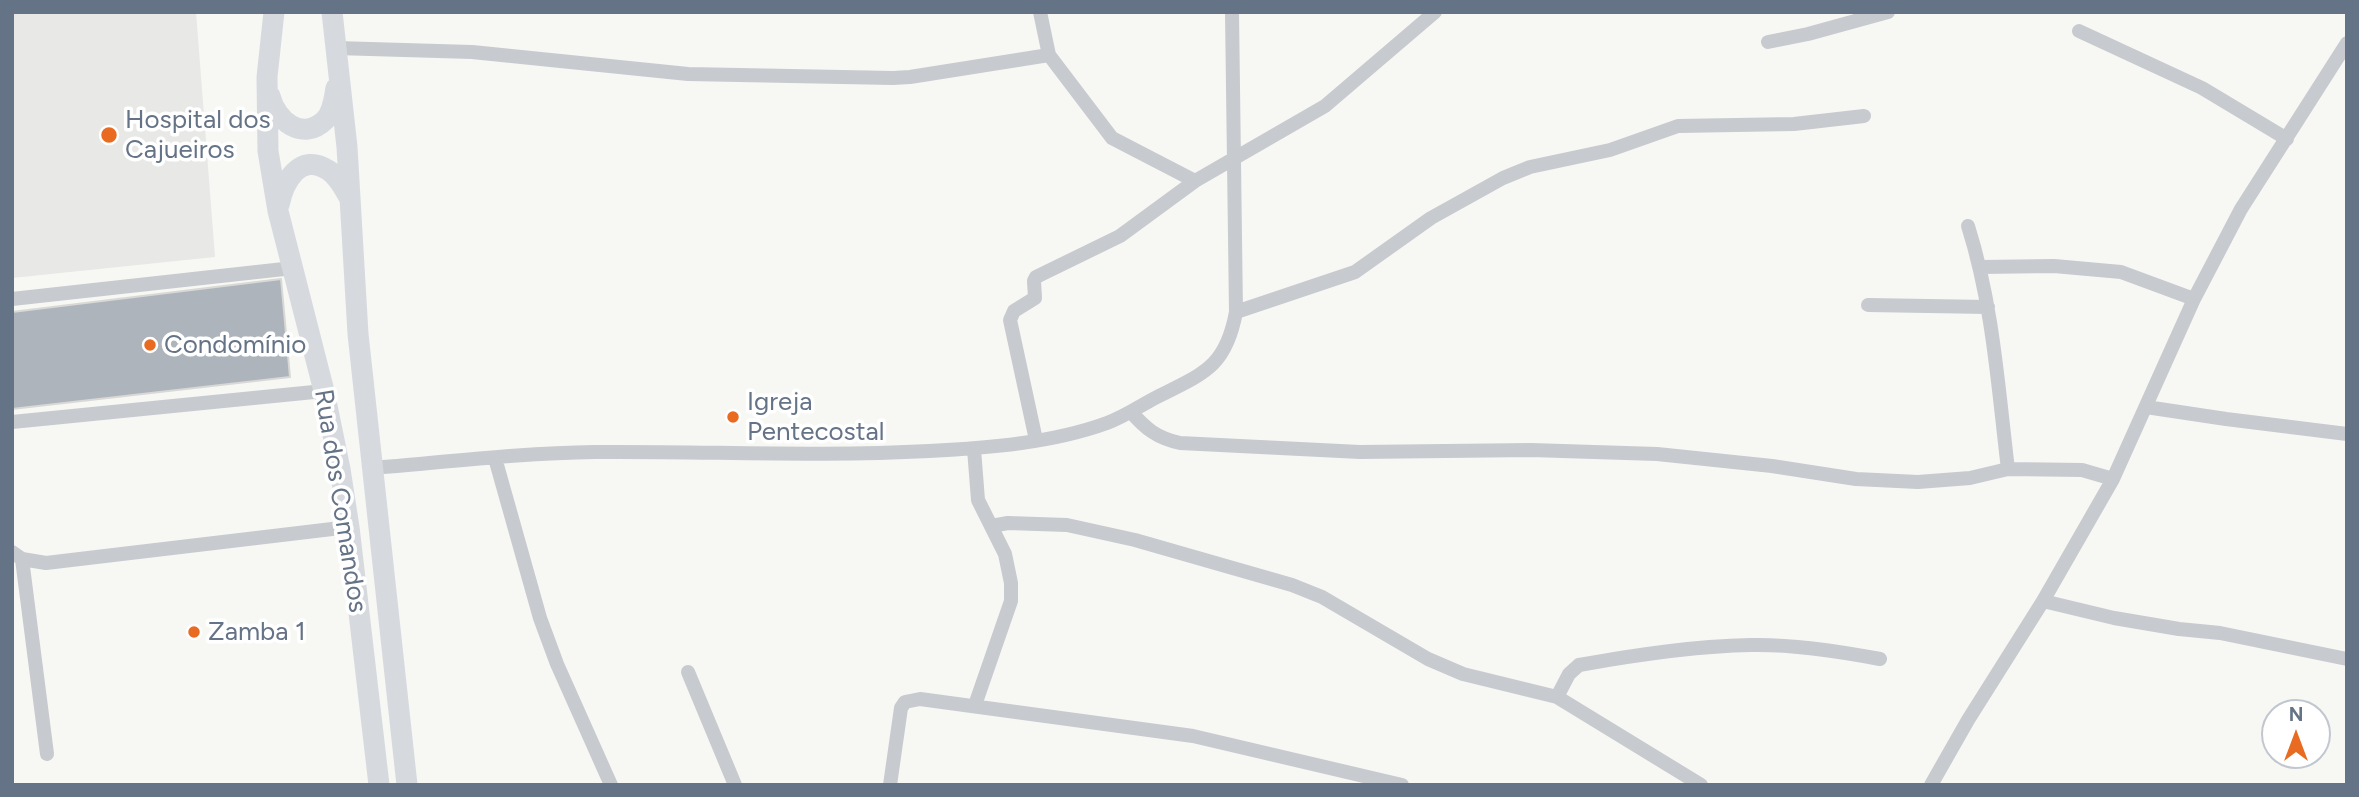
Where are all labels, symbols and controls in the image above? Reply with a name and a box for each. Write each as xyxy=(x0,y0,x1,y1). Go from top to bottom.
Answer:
place label: Hospital dos Cajueiros xyxy=(125,104,271,166)
marker: Hospital dos Cajueiros xyxy=(99,125,119,145)
place label: Condomínio xyxy=(164,329,306,361)
marker: Condomínio xyxy=(142,337,158,353)
place label: Igreja Pentecostal xyxy=(747,386,884,448)
street label: Rua dos Comandos xyxy=(307,387,373,615)
marker: Igreja Pentecostal xyxy=(725,409,741,425)
place label: Zamba 1 xyxy=(208,616,306,648)
marker: Zamba 1 xyxy=(186,624,202,640)
north arrow xyxy=(2261,699,2331,769)
text: N xyxy=(2289,703,2303,726)

